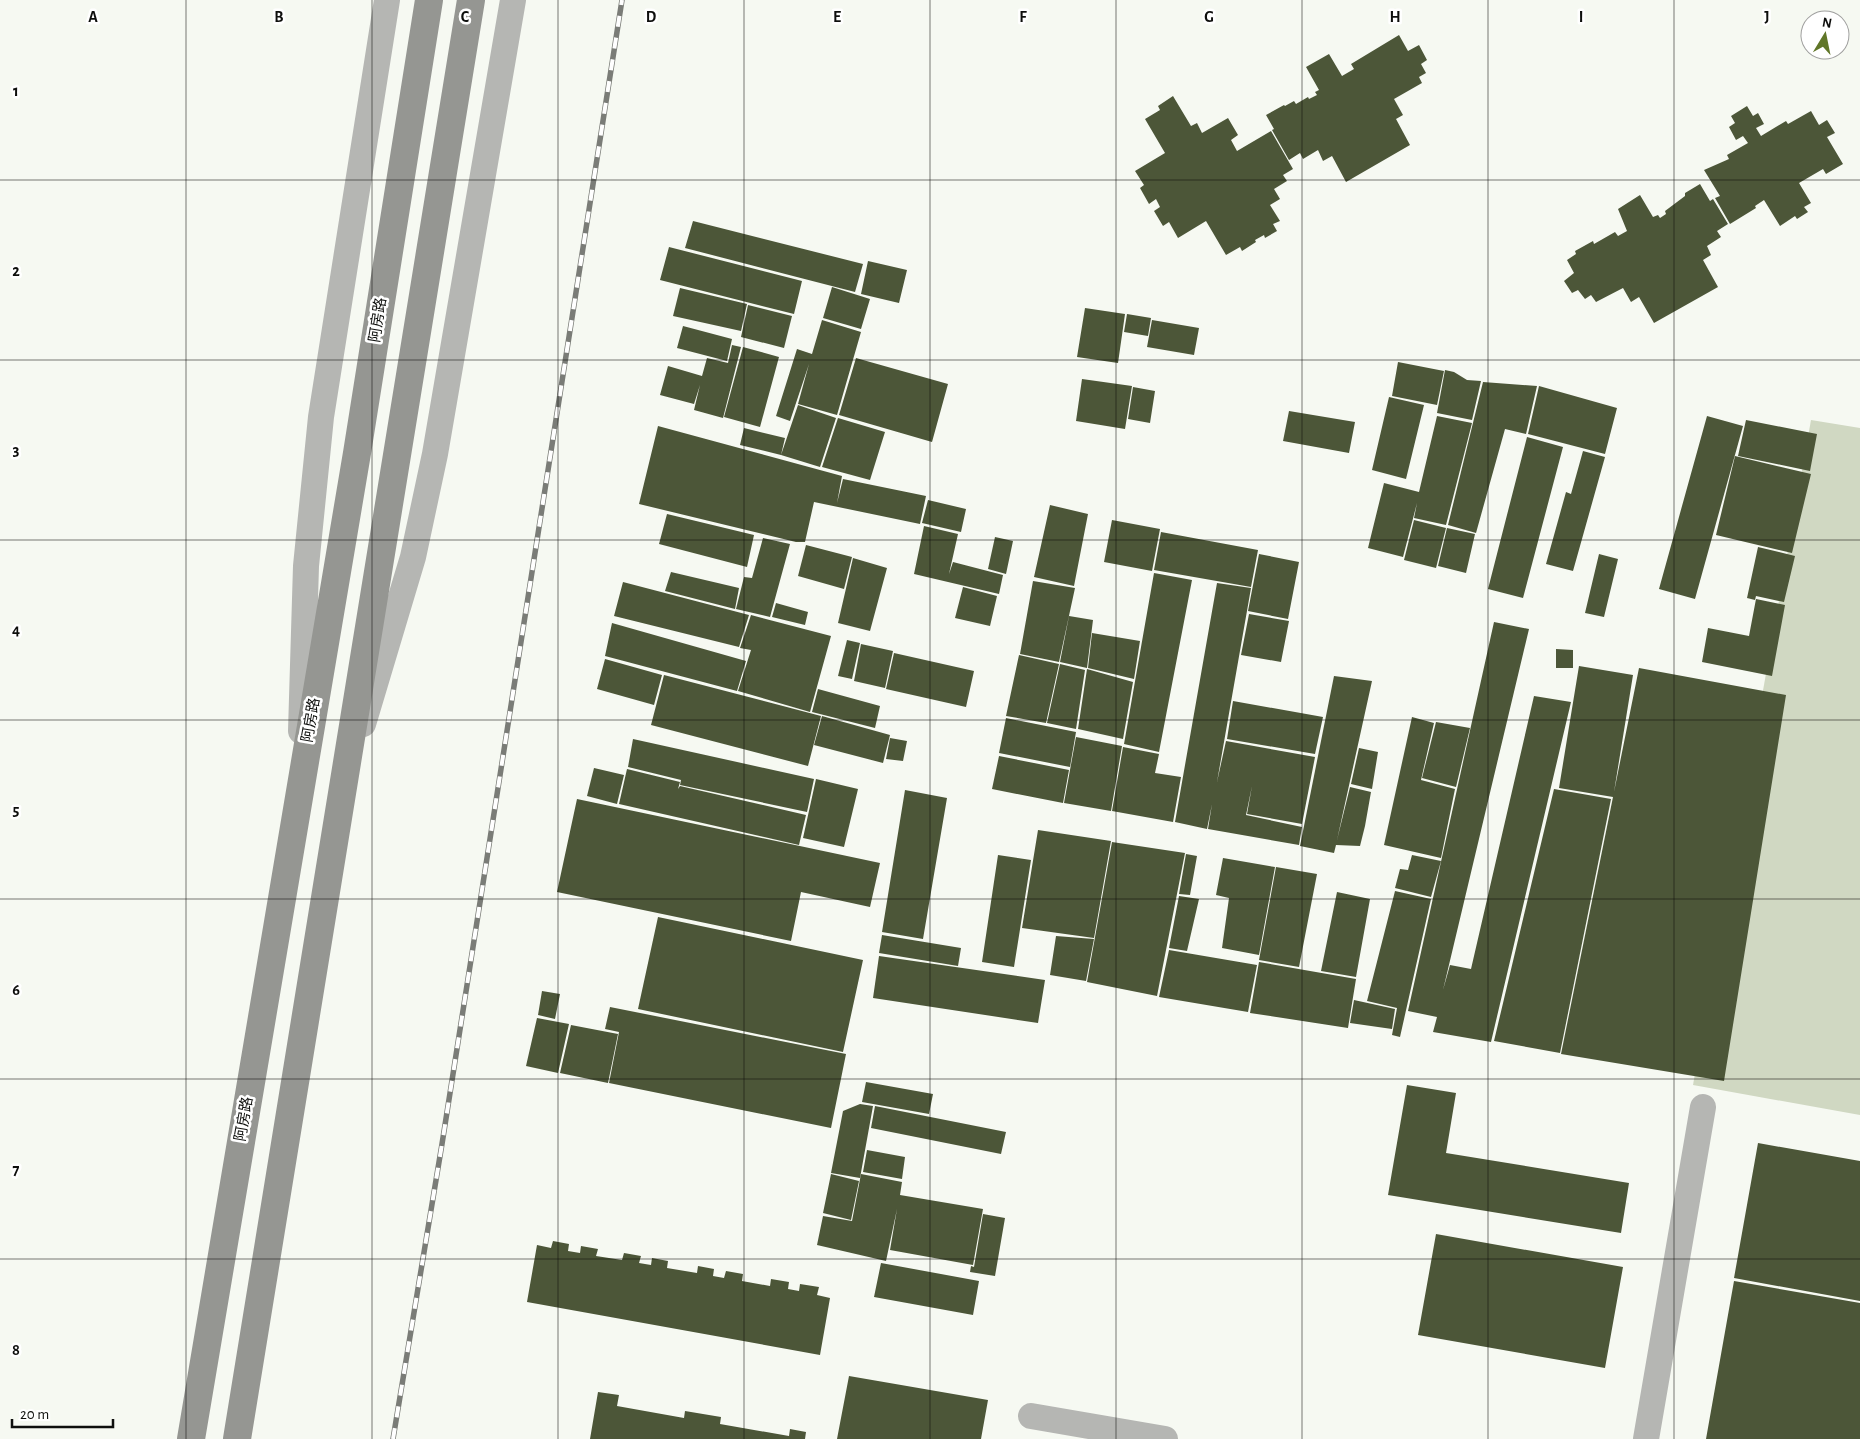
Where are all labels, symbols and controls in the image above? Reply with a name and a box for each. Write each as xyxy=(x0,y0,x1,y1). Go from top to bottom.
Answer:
text: A xyxy=(88,9,98,25)
text: B xyxy=(274,9,284,25)
text: C xyxy=(461,9,470,25)
text: D xyxy=(646,9,657,25)
text: E xyxy=(833,9,841,25)
text: F xyxy=(1019,9,1027,25)
text: G xyxy=(1204,9,1214,25)
text: H xyxy=(1389,9,1401,25)
text: I xyxy=(1579,9,1583,25)
text: J xyxy=(1764,9,1770,25)
north arrow xyxy=(1800,10,1850,60)
text: N xyxy=(1821,15,1833,31)
text: 1 xyxy=(13,83,19,99)
text: 2 xyxy=(12,263,20,279)
street label: 阿房路 xyxy=(366,296,389,343)
text: 3 xyxy=(13,442,20,458)
text: 4 xyxy=(12,622,20,638)
street label: 阿房路 xyxy=(299,696,322,743)
text: 5 xyxy=(13,802,20,818)
text: 6 xyxy=(12,982,20,998)
street label: 阿房路 xyxy=(232,1095,255,1142)
text: 7 xyxy=(13,1162,20,1178)
text: 8 xyxy=(12,1342,20,1358)
scale bar xyxy=(12,1396,114,1428)
text: 20 m xyxy=(20,1407,49,1422)

